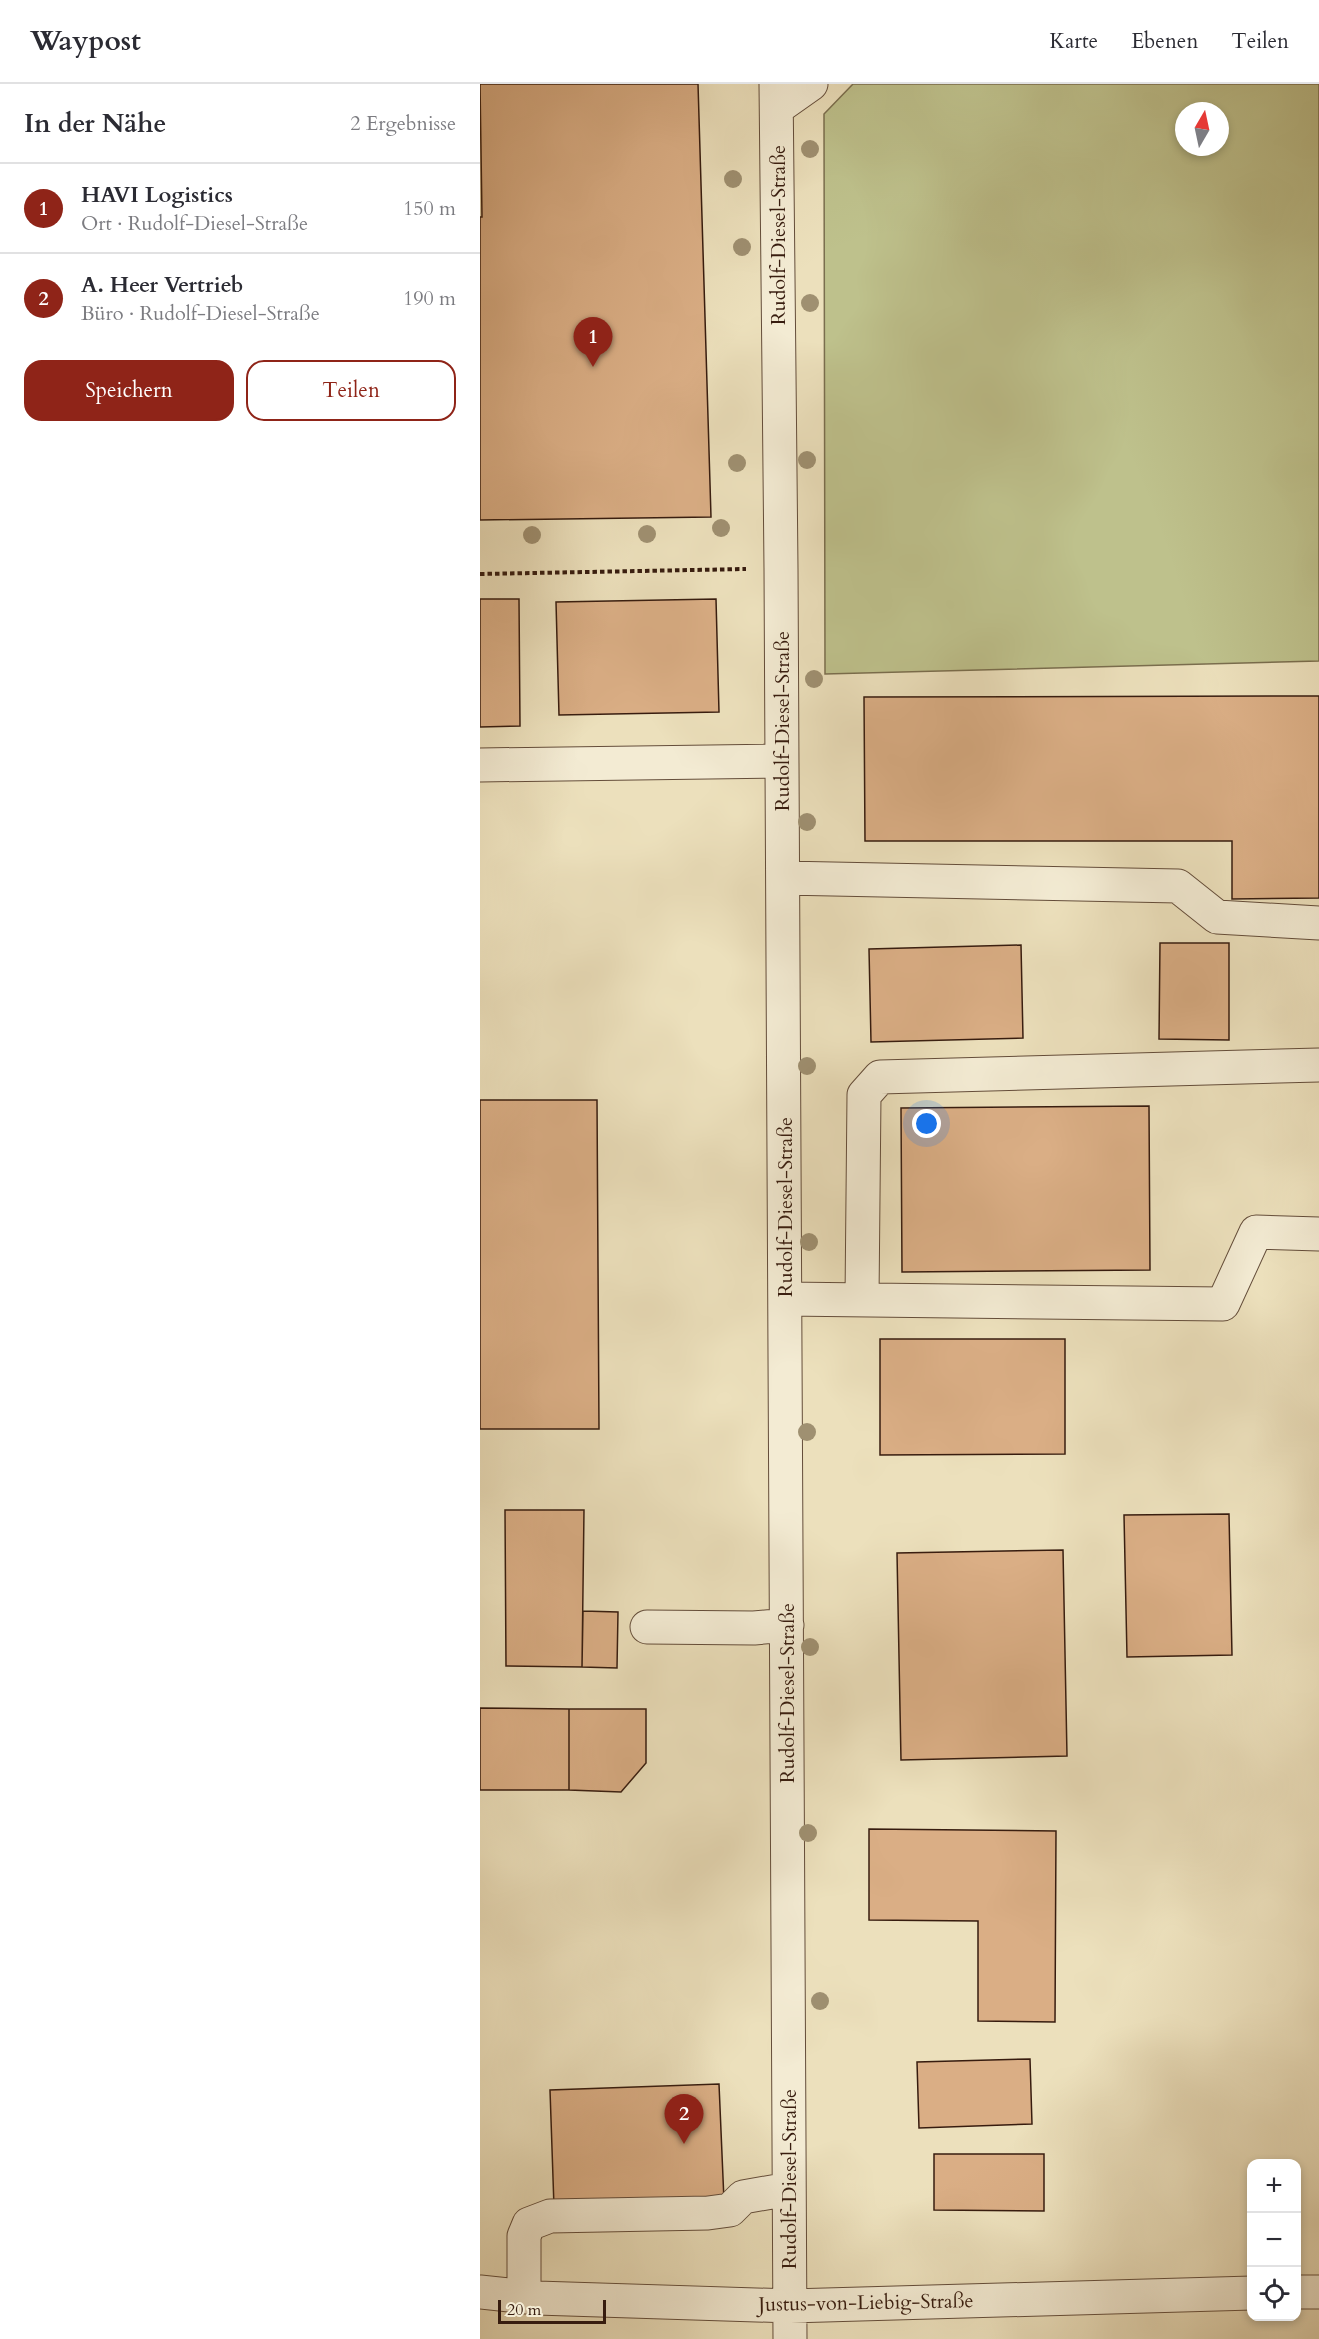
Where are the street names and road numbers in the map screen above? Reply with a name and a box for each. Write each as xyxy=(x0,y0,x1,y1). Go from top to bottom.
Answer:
street label: Rudolf-Diesel-Straße xyxy=(765,145,792,325)
street label: Rudolf-Diesel-Straße xyxy=(769,631,796,811)
street label: Rudolf-Diesel-Straße xyxy=(772,1117,799,1297)
street label: Rudolf-Diesel-Straße xyxy=(774,1603,801,1783)
street label: Rudolf-Diesel-Straße xyxy=(776,2089,803,2269)
street label: Justus-von-Liebig-Straße xyxy=(755,2287,974,2318)

